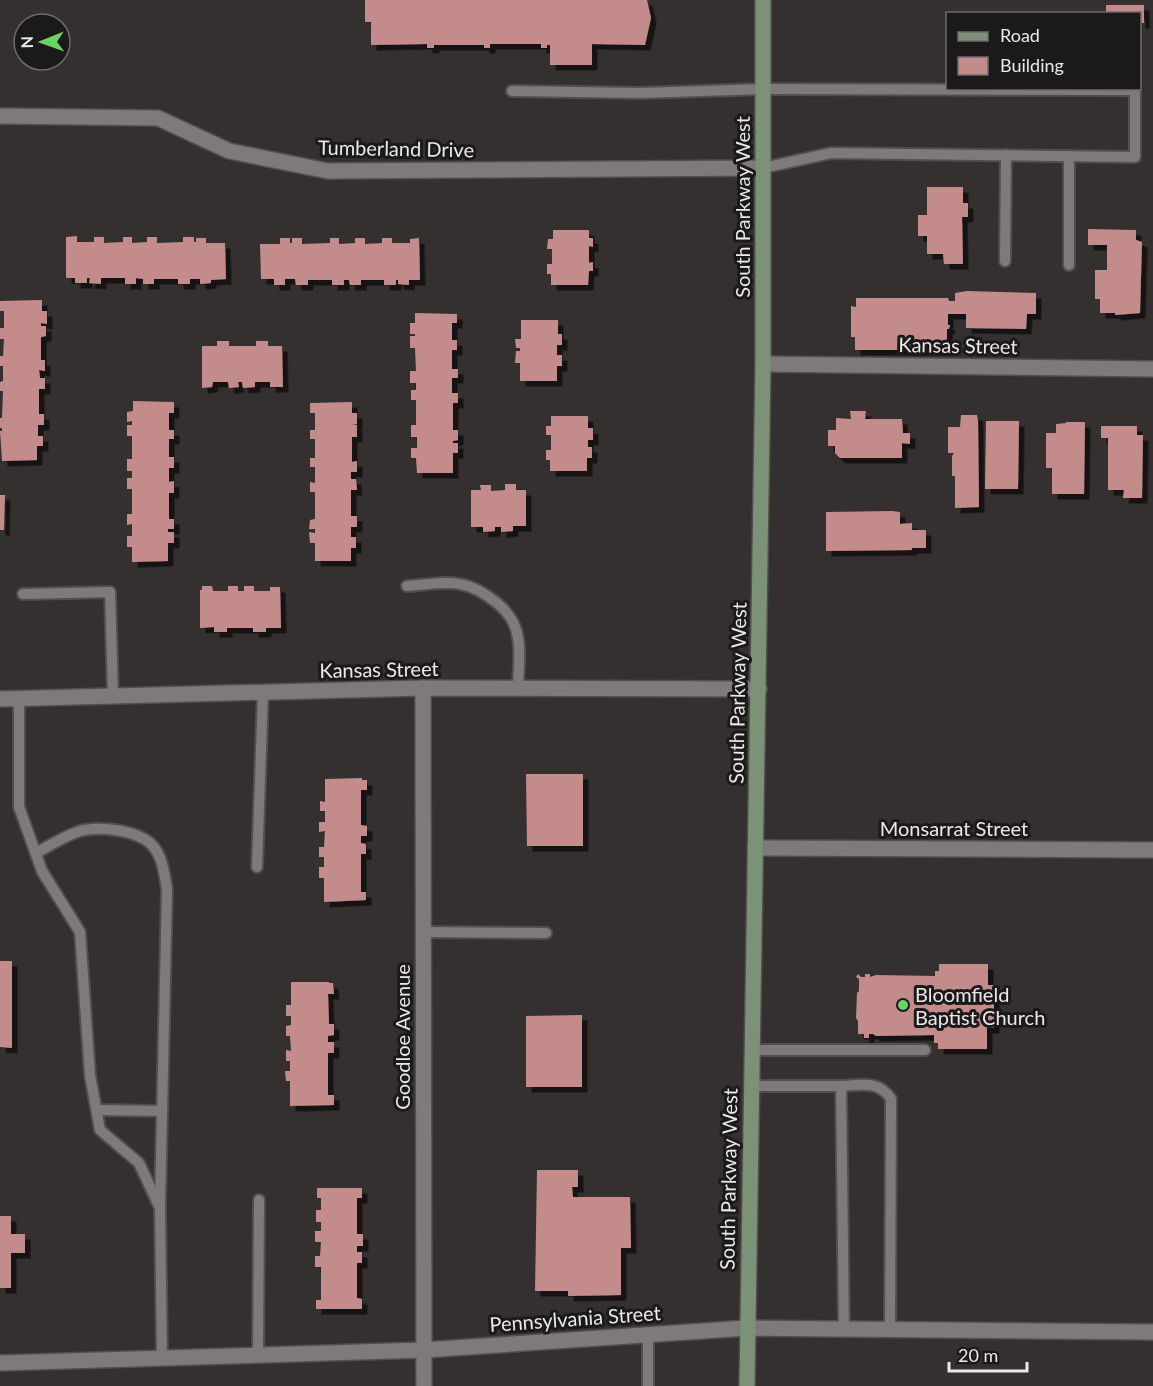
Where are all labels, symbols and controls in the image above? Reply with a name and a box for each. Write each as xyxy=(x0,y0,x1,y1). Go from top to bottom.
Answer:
north arrow xyxy=(12,12,72,72)
legend xyxy=(946,12,1141,90)
text: Road xyxy=(1000,24,1040,46)
text: N xyxy=(17,36,36,49)
text: Building xyxy=(1000,54,1064,76)
street label: South Parkway West xyxy=(730,116,754,298)
street label: Tumberland Drive xyxy=(318,135,474,161)
street label: Kansas Street xyxy=(898,332,1018,358)
street label: South Parkway West xyxy=(723,602,751,784)
street label: Kansas Street xyxy=(319,656,439,682)
street label: Monsarrat Street xyxy=(880,816,1028,840)
street label: Goodloe Avenue xyxy=(390,964,414,1110)
place label: Bloomfield Baptist Church xyxy=(915,982,1045,1029)
marker: Bloomfield Baptist Church xyxy=(896,998,910,1012)
street label: South Parkway West xyxy=(714,1088,742,1270)
street label: Pennsylvania Street xyxy=(489,1300,661,1336)
scale bar xyxy=(949,1335,1027,1373)
text: 20 m xyxy=(958,1344,998,1366)

